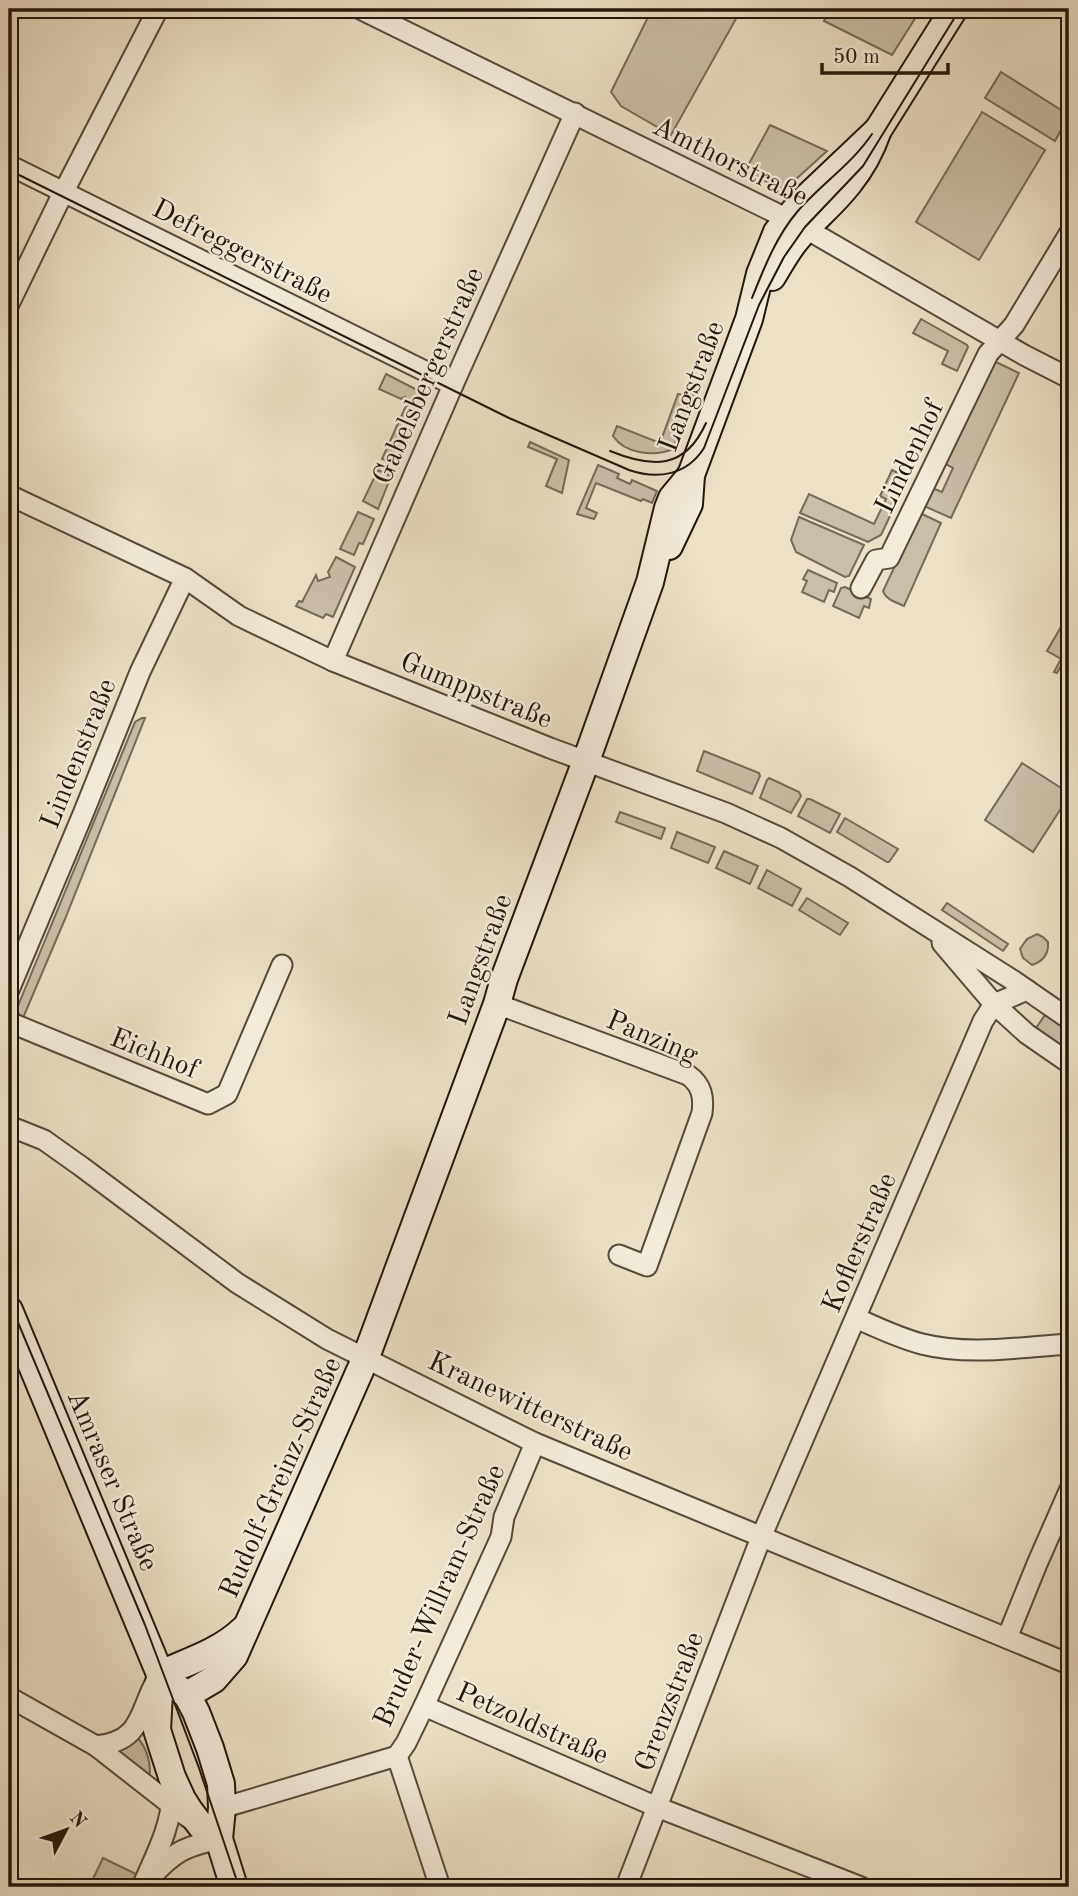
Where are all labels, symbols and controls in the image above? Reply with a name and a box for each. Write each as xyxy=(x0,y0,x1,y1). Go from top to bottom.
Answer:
scale bar xyxy=(822,32,948,76)
text: 50 m xyxy=(833,47,880,68)
street label: Amthorstraße xyxy=(648,113,812,212)
street label: Defreggerstraße xyxy=(147,195,336,310)
street label: Gabelsbergerstraße xyxy=(369,264,490,489)
street label: Langstraße xyxy=(655,318,731,456)
street label: Lindenhof xyxy=(871,395,951,518)
street label: Gumppstraße xyxy=(396,649,556,735)
street label: Lindenstraße xyxy=(37,675,123,833)
street label: Langstraße xyxy=(445,891,519,1030)
street label: Panzing xyxy=(602,1007,702,1071)
street label: Eichhof xyxy=(106,1024,204,1086)
street label: Koflerstraße xyxy=(819,1169,903,1317)
street label: Kranewitterstraße xyxy=(423,1348,637,1467)
street label: Rudolf-Greinz-Straße xyxy=(216,1353,348,1603)
street label: Amraser Straße xyxy=(61,1387,162,1576)
street label: Bruder-Willram-Straße xyxy=(370,1461,511,1732)
street label: Grenzstraße xyxy=(631,1629,710,1776)
street label: Petzoldstraße xyxy=(451,1679,612,1771)
north arrow xyxy=(32,1794,102,1864)
text: N xyxy=(65,1809,89,1833)

